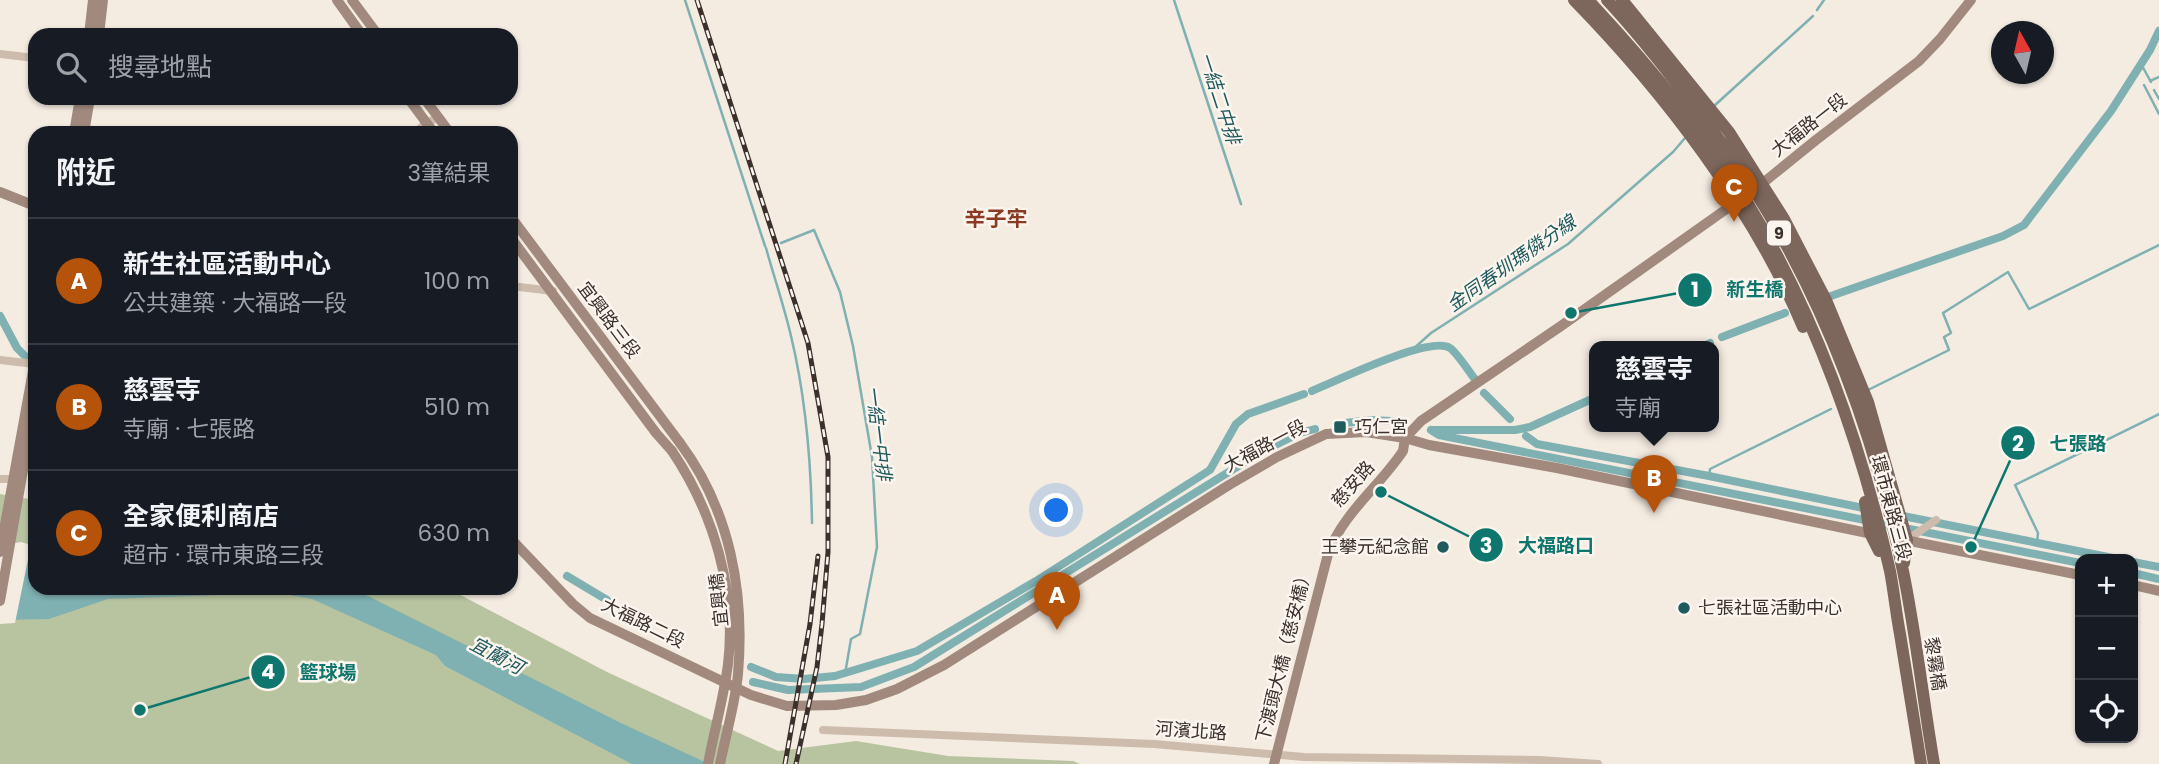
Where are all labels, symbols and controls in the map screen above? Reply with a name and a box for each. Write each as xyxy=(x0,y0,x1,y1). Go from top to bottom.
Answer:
north arrow xyxy=(1991,21,2054,84)
search box xyxy=(28,28,518,105)
icon: search xyxy=(52,48,90,86)
text: 搜尋地點 xyxy=(108,49,212,85)
water label: 一結二中排 xyxy=(1192,49,1248,150)
street label: 大福路一段 xyxy=(1766,87,1852,162)
text: 附近 xyxy=(56,151,116,194)
text: 3筆結果 xyxy=(407,157,490,189)
pin: C xyxy=(1711,164,1757,222)
district label: 辛子牢 xyxy=(965,204,1028,233)
water label: 金同春圳瑪僯分線 xyxy=(1441,208,1583,318)
road number: 9 xyxy=(1767,220,1791,246)
text: 新生社區活動中心 xyxy=(123,246,331,282)
text: A xyxy=(71,265,87,297)
text: 100 m xyxy=(424,265,490,297)
callout: 新生橋 xyxy=(1678,270,1798,310)
text: 1 xyxy=(1691,275,1699,304)
street label: 宜興路三段 xyxy=(572,276,646,363)
text: 新生橋 xyxy=(1726,276,1784,303)
text: 公共建築 · 大福路一段 xyxy=(123,287,347,319)
popup xyxy=(1589,341,1719,432)
text: 慈雲寺 xyxy=(1615,351,1693,387)
text: 慈雲寺 xyxy=(123,372,201,408)
water label: 一結一中排 xyxy=(859,384,898,485)
text: B xyxy=(71,391,87,423)
text: 510 m xyxy=(424,391,490,423)
text: 寺廟 xyxy=(1615,392,1661,424)
text: 寺廟 · 七張路 xyxy=(123,413,255,445)
street label: 大福路一段 xyxy=(1219,413,1310,478)
place label: 巧仁宮 xyxy=(1354,414,1408,439)
marker: 巧仁宮 xyxy=(1332,419,1348,435)
callout: 七張路 xyxy=(2000,423,2120,463)
text: 2 xyxy=(2012,429,2024,458)
text: 七張路 xyxy=(2049,430,2107,457)
street label: 環市東路三段 xyxy=(1865,452,1918,563)
street label: 慈安路 xyxy=(1325,455,1380,512)
pin: B xyxy=(1631,455,1677,513)
your location xyxy=(1039,493,1073,527)
text: 全家便利商店 xyxy=(123,498,279,534)
text: C xyxy=(70,517,88,549)
text: 630 m xyxy=(418,517,490,549)
callout: 大福路口 xyxy=(1469,525,1608,565)
text: 3 xyxy=(1480,531,1492,560)
text: 大福路口 xyxy=(1518,532,1594,559)
place label: 王攀元紀念館 xyxy=(1321,534,1429,559)
text: 超市 · 環市東路三段 xyxy=(123,539,324,571)
marker: 王攀元紀念館 xyxy=(1435,539,1451,555)
map controls xyxy=(2075,554,2138,743)
button: + xyxy=(2075,554,2138,617)
street label: 下渡頭大橋（慈安橋） xyxy=(1250,565,1317,745)
street label: 宜興橋 xyxy=(703,572,734,628)
pin: A xyxy=(1034,572,1080,630)
street label: 大福路二段 xyxy=(597,592,689,654)
place label: 七張社區活動中心 xyxy=(1698,595,1842,620)
marker: 七張社區活動中心 xyxy=(1676,600,1692,616)
button: − xyxy=(2075,617,2138,680)
water label: 宜蘭河 xyxy=(465,630,532,683)
street label: 黎霧橋 xyxy=(1919,635,1952,693)
callout: 籃球場 xyxy=(251,652,371,692)
text: 4 xyxy=(261,657,275,686)
text: 籃球場 xyxy=(299,659,357,686)
button: locate xyxy=(2075,680,2138,743)
street label: 河濱北路 xyxy=(1154,716,1228,745)

